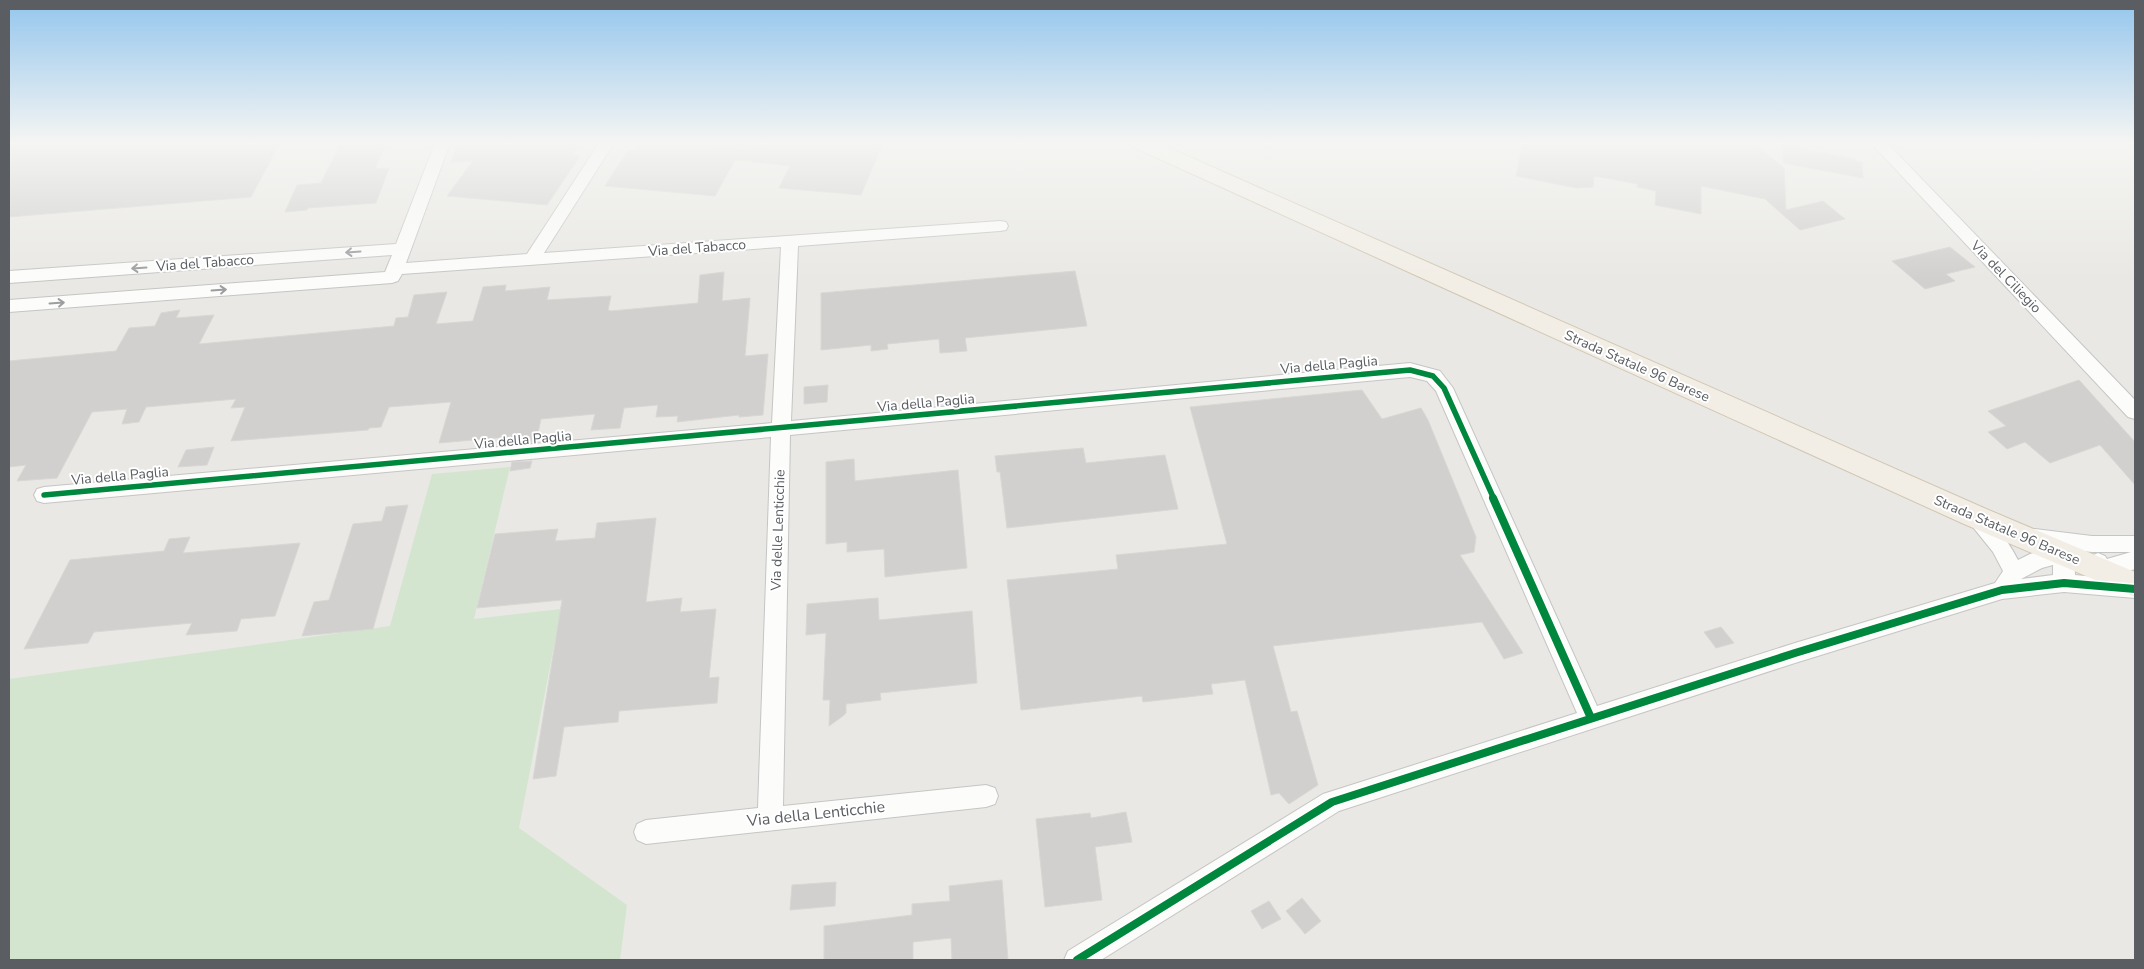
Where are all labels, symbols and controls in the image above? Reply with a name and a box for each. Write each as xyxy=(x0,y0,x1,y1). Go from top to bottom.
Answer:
street label: Via del Tabacco xyxy=(646,235,747,261)
street label: Via del Ciliegio xyxy=(1966,236,2046,318)
one-way arrow xyxy=(345,248,361,257)
street label: Via del Tabacco xyxy=(154,250,255,276)
one-way arrow xyxy=(131,263,147,272)
one-way arrow xyxy=(211,285,227,295)
one-way arrow xyxy=(49,298,65,307)
street label: Strada Statale 96 Barese xyxy=(1561,325,1713,407)
street label: Via della Paglia xyxy=(1278,351,1379,379)
street label: Via della Paglia xyxy=(875,389,976,417)
street label: Via della Paglia xyxy=(472,426,573,454)
street label: Via della Paglia xyxy=(69,462,170,490)
street label: Via delle Lenticchie xyxy=(766,469,790,592)
street label: Strada Statale 96 Barese xyxy=(1931,491,2083,569)
street label: Via della Lenticchie xyxy=(745,796,886,832)

